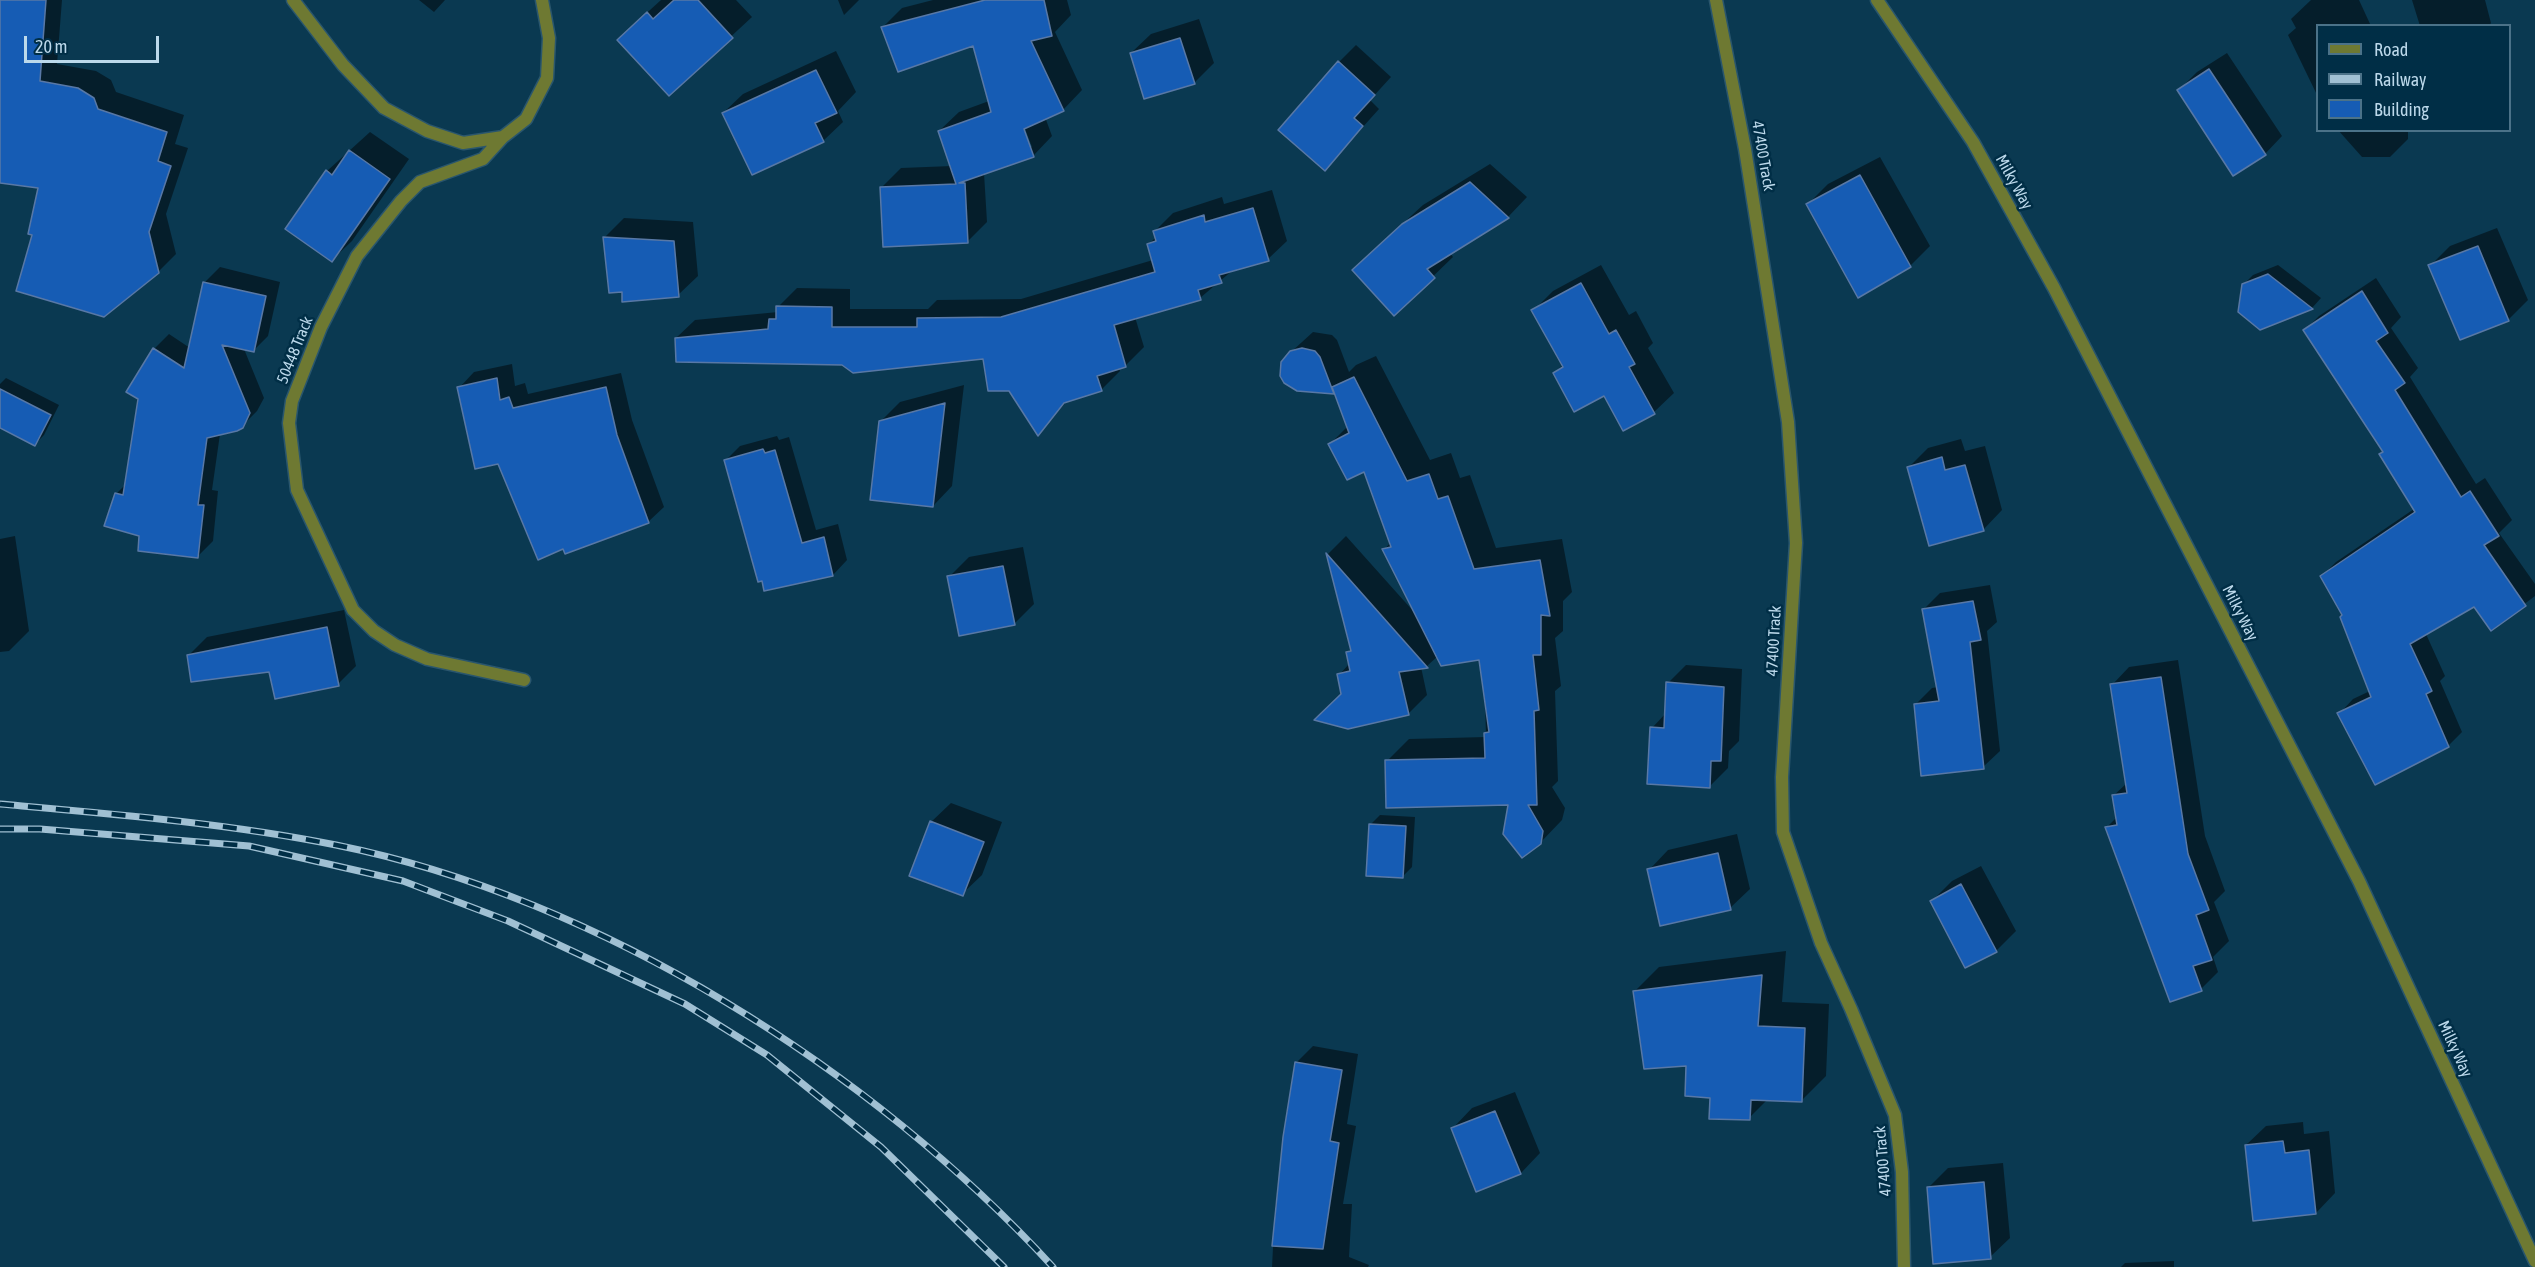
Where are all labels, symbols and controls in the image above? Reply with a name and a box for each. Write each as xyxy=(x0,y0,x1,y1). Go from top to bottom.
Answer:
scale bar xyxy=(27,24,162,62)
legend xyxy=(2316,24,2511,132)
text: 20 m xyxy=(35,36,67,57)
text: Road xyxy=(2374,39,2408,60)
text: Railway xyxy=(2374,69,2426,90)
text: Building xyxy=(2374,99,2429,120)
street label: 47400 Track xyxy=(1747,120,1779,192)
street label: Milky Way xyxy=(1991,151,2037,213)
street label: 50448 Track xyxy=(273,314,317,386)
street label: Milky Way xyxy=(2218,582,2262,644)
street label: 47400 Track xyxy=(1763,605,1785,677)
street label: Milky Way xyxy=(2434,1018,2476,1080)
street label: 47400 Track xyxy=(1870,1125,1896,1197)

